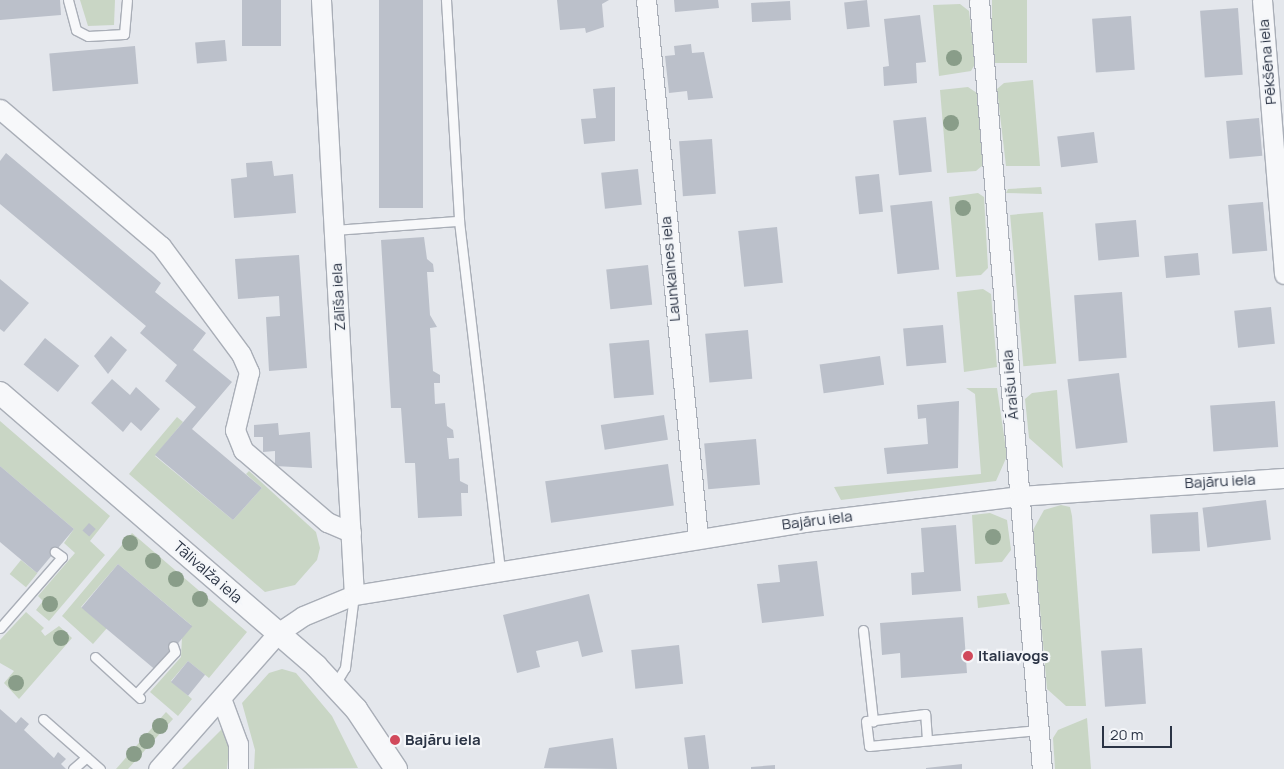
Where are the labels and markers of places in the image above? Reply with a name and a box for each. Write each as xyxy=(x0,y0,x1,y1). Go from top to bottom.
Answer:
place label: Italiavogs xyxy=(978,647,1049,665)
marker: Italiavogs xyxy=(962,650,974,662)
place label: Bajāru iela xyxy=(405,731,481,749)
marker: Bajāru iela xyxy=(389,734,401,746)

